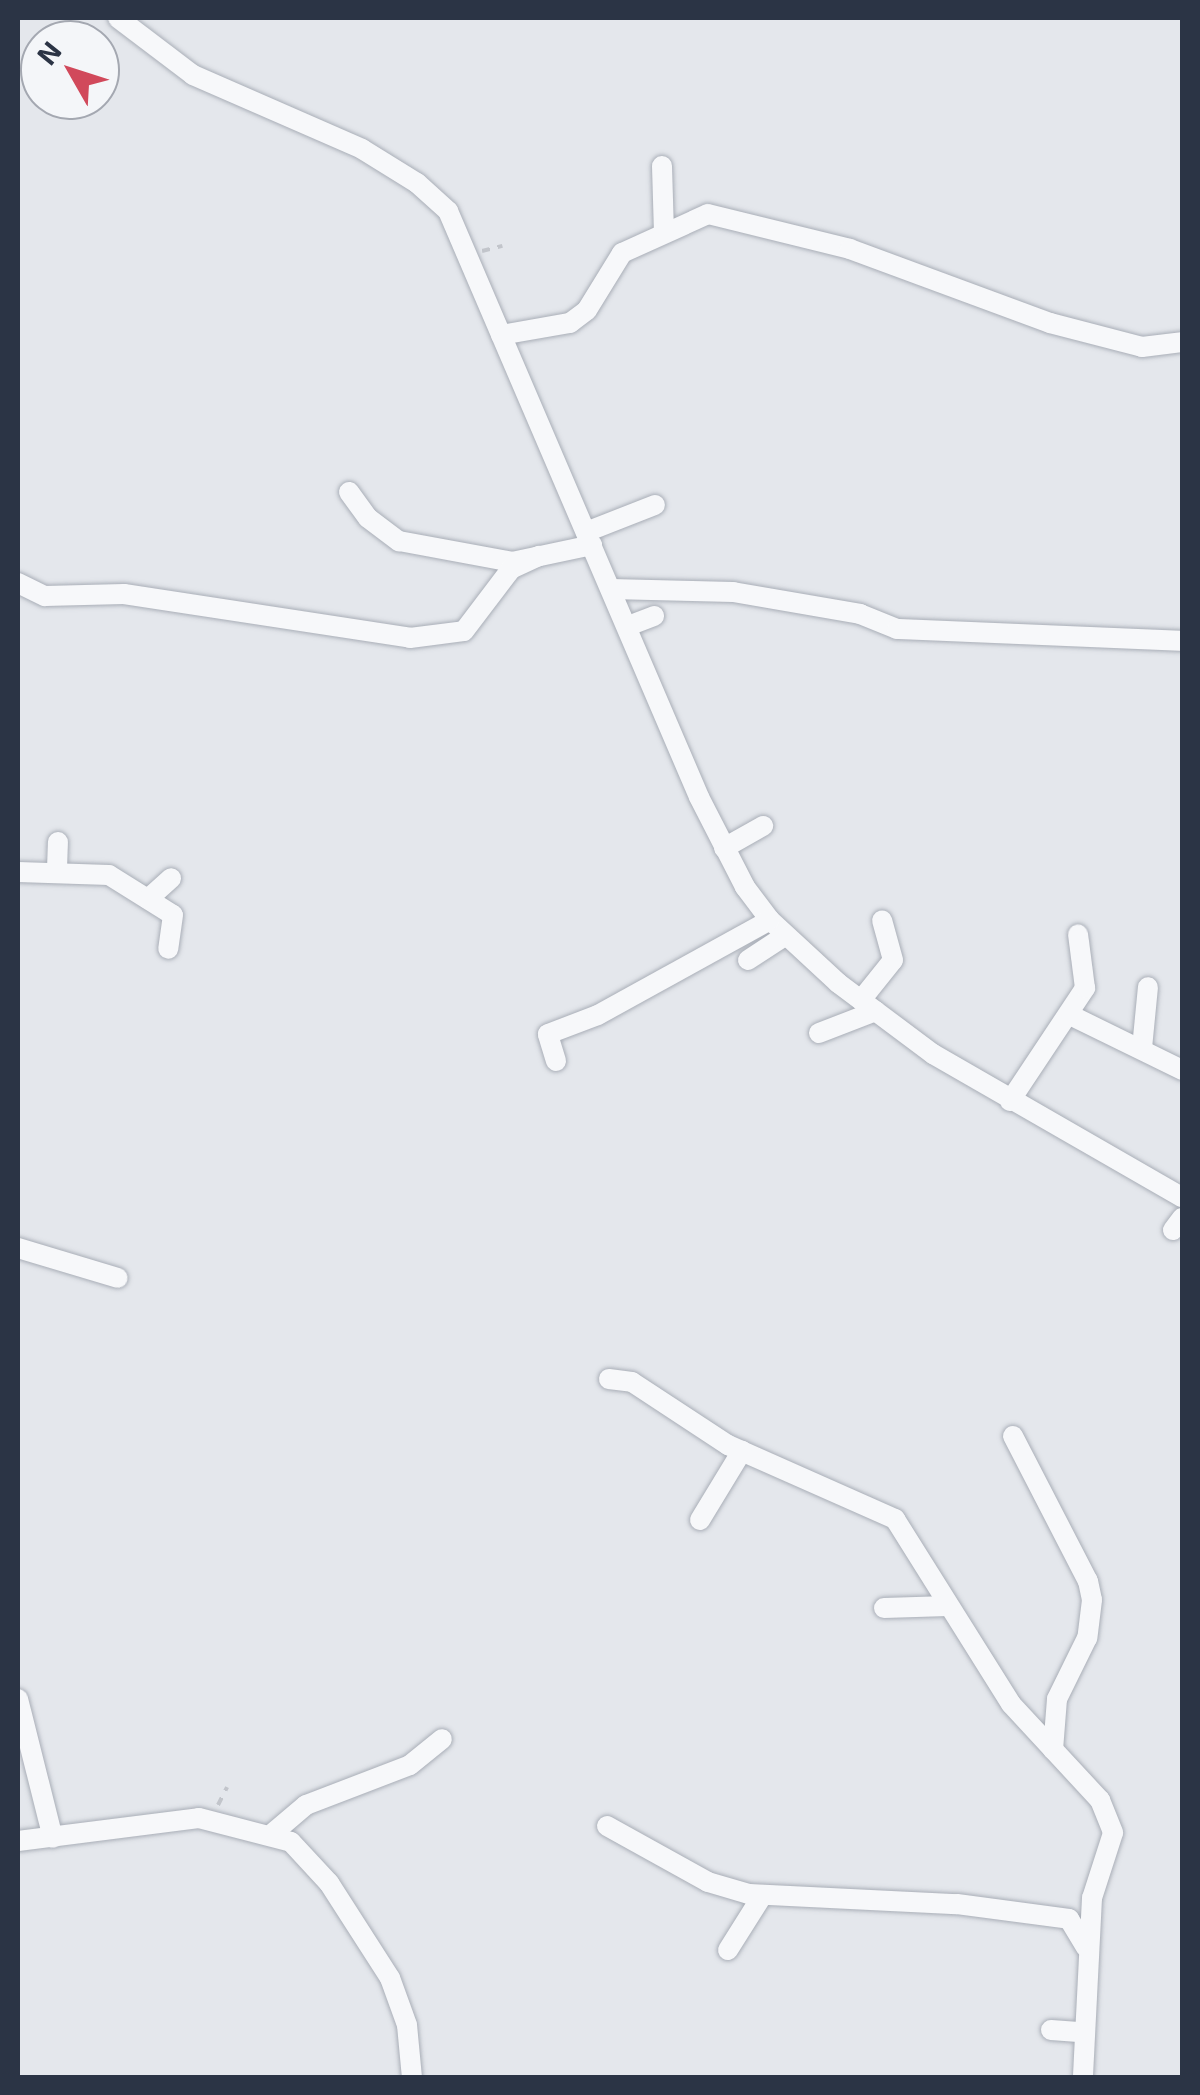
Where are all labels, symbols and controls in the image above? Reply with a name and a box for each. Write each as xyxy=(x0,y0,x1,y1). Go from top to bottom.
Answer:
north arrow xyxy=(20,20,120,120)
text: N xyxy=(29,34,68,71)

